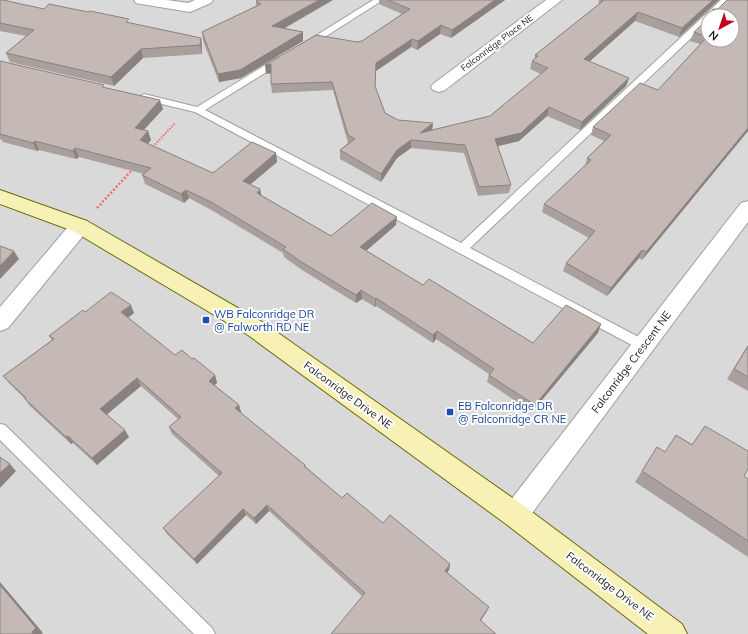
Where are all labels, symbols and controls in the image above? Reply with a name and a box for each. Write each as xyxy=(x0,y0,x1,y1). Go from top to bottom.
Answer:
north arrow xyxy=(700,8,740,48)
street label: Falconridge Place NE xyxy=(458,12,535,73)
text: N xyxy=(706,28,721,44)
place label: WB Falconridge DR @ Falworth RD NE xyxy=(214,307,315,334)
street label: Falconridge Crescent NE xyxy=(588,308,674,416)
marker: WB Falconridge DR @ Falworth RD NE xyxy=(201,315,211,325)
street label: Falconridge Drive NE xyxy=(301,358,395,432)
place label: EB Falconridge DR @ Falconridge CR NE xyxy=(458,399,566,426)
marker: EB Falconridge DR @ Falconridge CR NE xyxy=(445,407,455,417)
street label: Falconridge Drive NE xyxy=(563,548,657,624)

